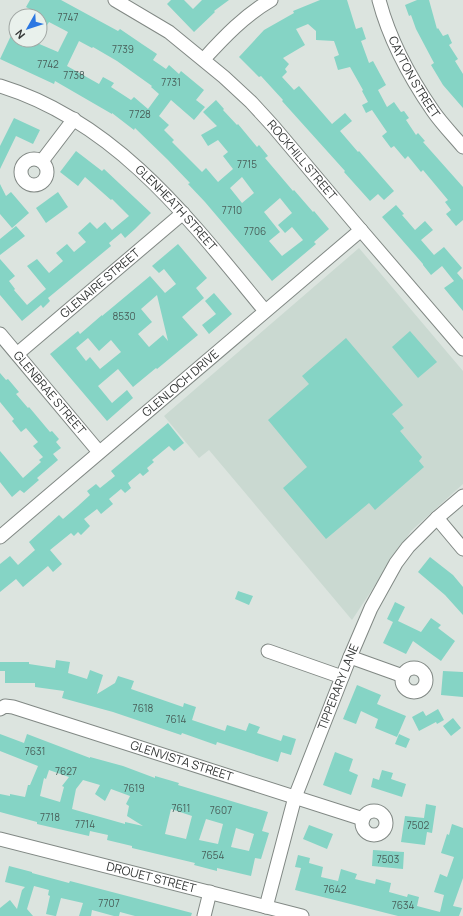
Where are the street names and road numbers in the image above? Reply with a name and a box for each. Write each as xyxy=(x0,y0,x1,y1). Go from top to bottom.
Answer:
street label: CAYTON STREET xyxy=(384,33,445,122)
street label: ROCKHILL STREET xyxy=(264,116,342,204)
street label: GLENHEATH STREET xyxy=(132,161,222,255)
street label: GLENAIRE STREET xyxy=(56,244,144,322)
street label: GLENLOCH DRIVE xyxy=(138,345,222,421)
street label: GLENBRAE STREET xyxy=(10,347,90,439)
street label: TIPPERARY LANE xyxy=(313,641,363,732)
street label: GLENVISTA STREET xyxy=(128,736,236,785)
street label: DROUET STREET xyxy=(105,857,199,897)

